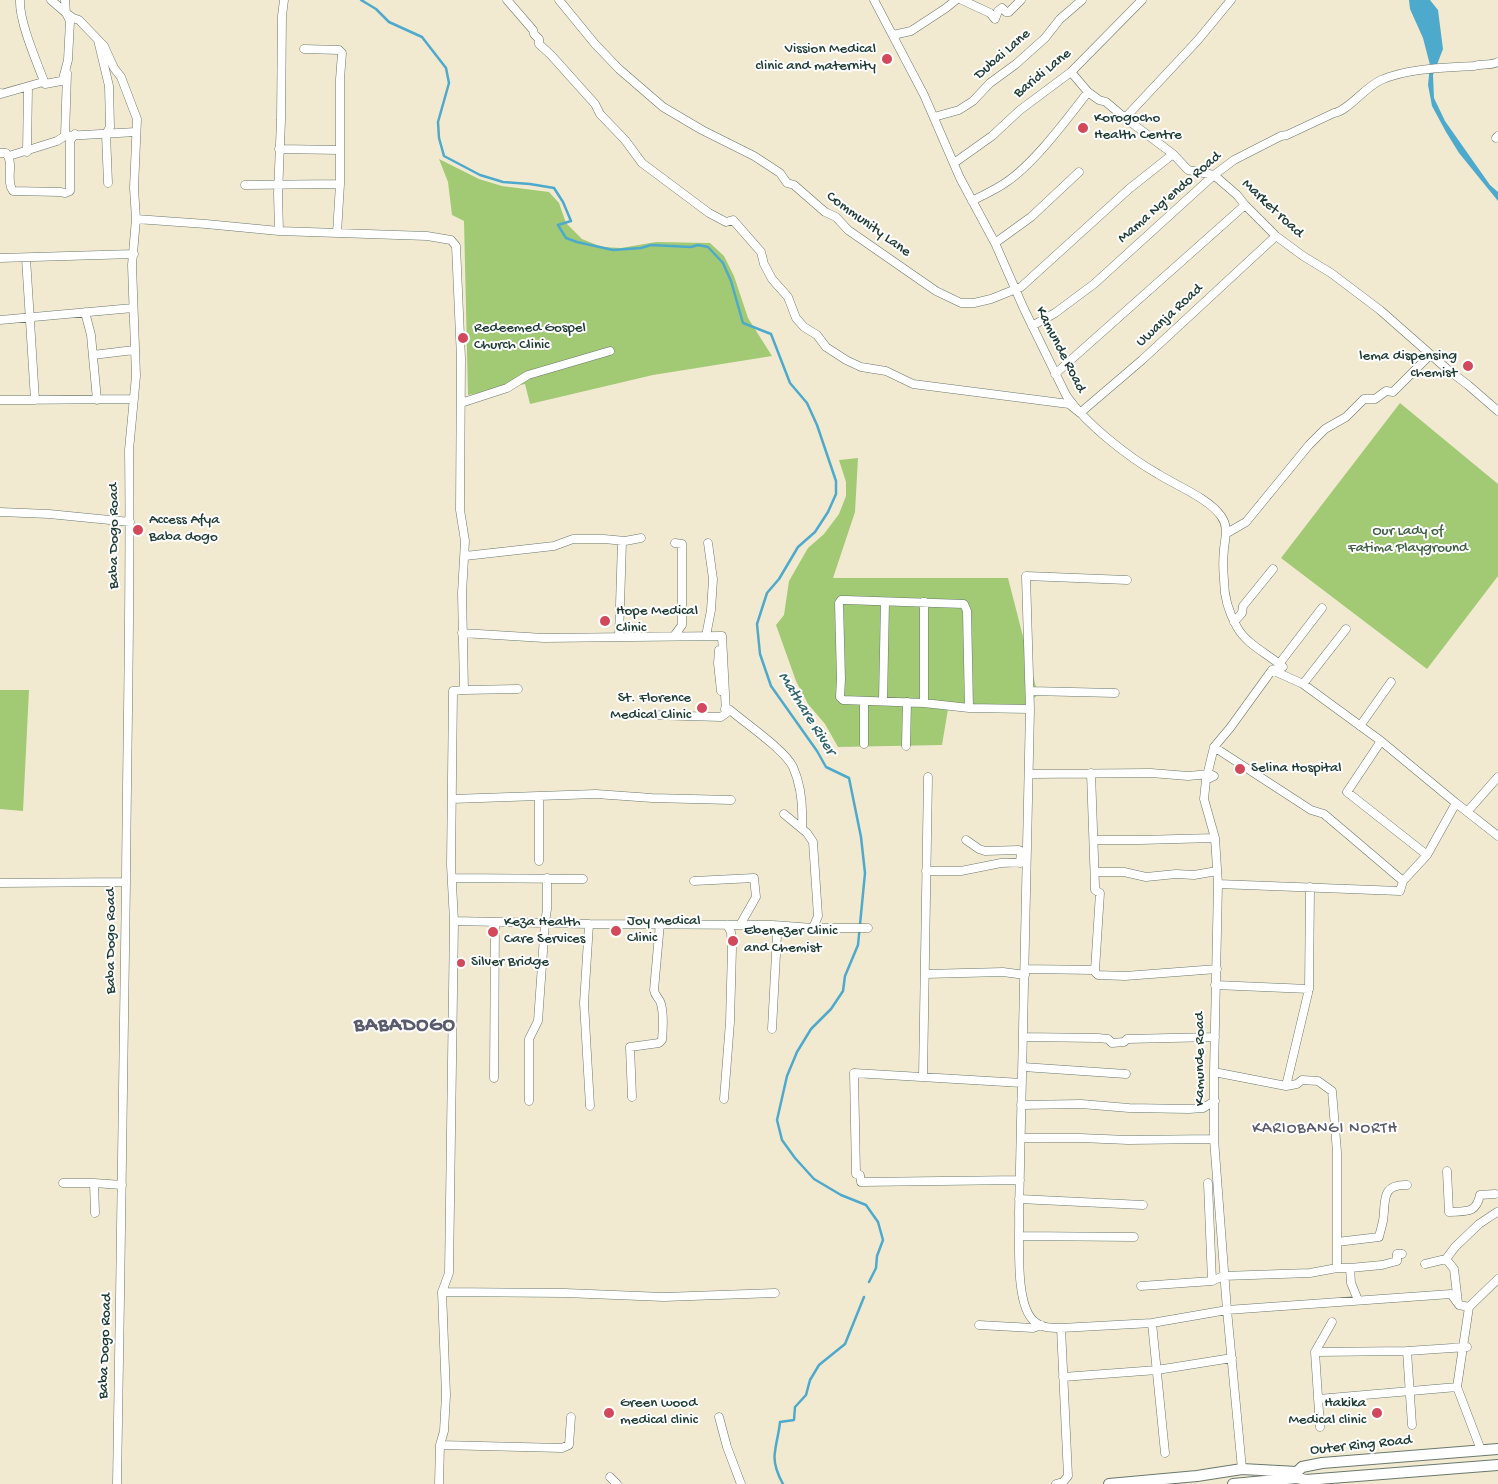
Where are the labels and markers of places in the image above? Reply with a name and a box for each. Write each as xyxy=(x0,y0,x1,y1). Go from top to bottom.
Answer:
place label: Vission Medical clinic and maternity xyxy=(755,41,876,76)
marker: Vission Medical clinic and maternity xyxy=(880,52,894,66)
place label: Korogocho Health Centre xyxy=(1094,110,1182,145)
marker: Korogocho Health Centre xyxy=(1076,121,1090,135)
place label: Redeemed Gospel Church Clinic xyxy=(474,320,586,355)
marker: Redeemed Gospel Church Clinic xyxy=(456,331,470,345)
place label: lema dispensing chemist xyxy=(1359,348,1457,383)
marker: lema dispensing chemist xyxy=(1461,359,1475,373)
place label: Access Afya Baba dogo xyxy=(149,512,220,547)
marker: Access Afya Baba dogo xyxy=(131,523,145,537)
place label: Hope Medical Clinic xyxy=(616,603,698,638)
marker: Hope Medical Clinic xyxy=(598,614,612,628)
place label: St. Florence Medical Clinic xyxy=(610,690,691,725)
marker: St. Florence Medical Clinic xyxy=(695,701,709,715)
place label: Selina Hospital xyxy=(1251,760,1342,778)
marker: Selina Hospital xyxy=(1233,762,1247,776)
place label: Joy Medical Clinic xyxy=(627,913,701,948)
place label: Keza Health Care Services xyxy=(504,914,585,949)
place label: Ebenezer Clinic and Chemist xyxy=(744,923,837,958)
marker: Joy Medical Clinic xyxy=(609,924,623,938)
marker: Keza Health Care Services xyxy=(486,925,500,939)
marker: Ebenezer Clinic and Chemist xyxy=(726,934,740,948)
place label: Silver Bridge xyxy=(471,954,549,972)
marker: Silver Bridge xyxy=(455,957,467,969)
place label: Green wood medical clinic xyxy=(620,1395,698,1430)
place label: Hakika Medical clinic xyxy=(1288,1395,1366,1430)
marker: Green wood medical clinic xyxy=(602,1406,616,1420)
marker: Hakika Medical clinic xyxy=(1370,1406,1384,1420)

